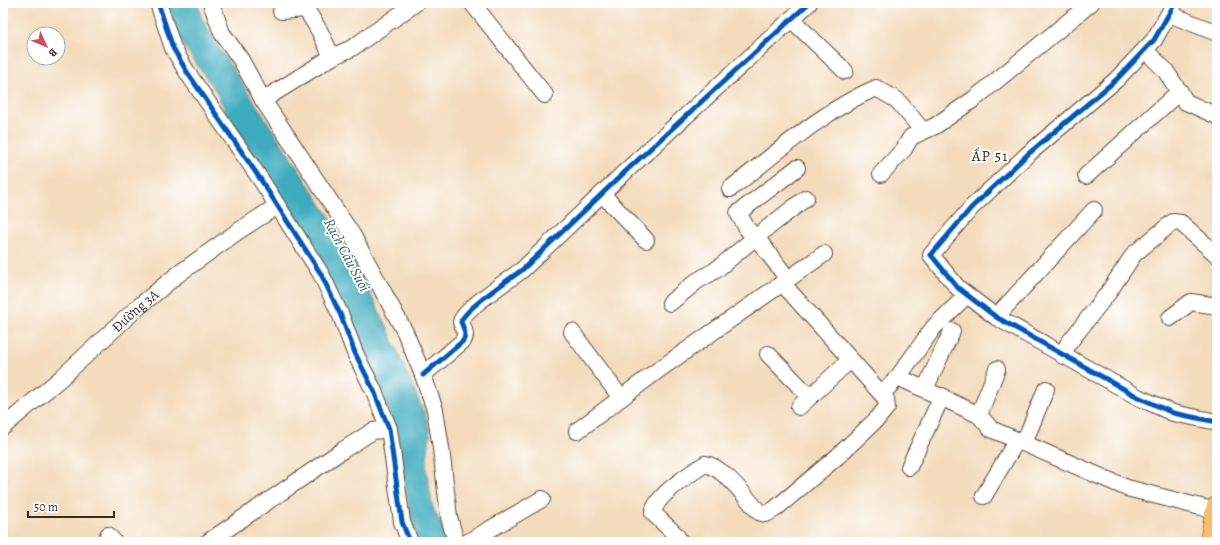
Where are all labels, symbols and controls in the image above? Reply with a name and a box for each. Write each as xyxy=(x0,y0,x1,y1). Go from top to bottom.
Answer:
north arrow xyxy=(26,26,66,66)
text: B xyxy=(45,45,61,60)
district label: ẤP 51 xyxy=(971,146,1008,166)
water label: Rạch Cầu Suối xyxy=(319,215,375,295)
street label: Đường 3A xyxy=(108,285,163,337)
scale bar xyxy=(28,493,114,519)
text: 50 m xyxy=(34,499,58,515)

